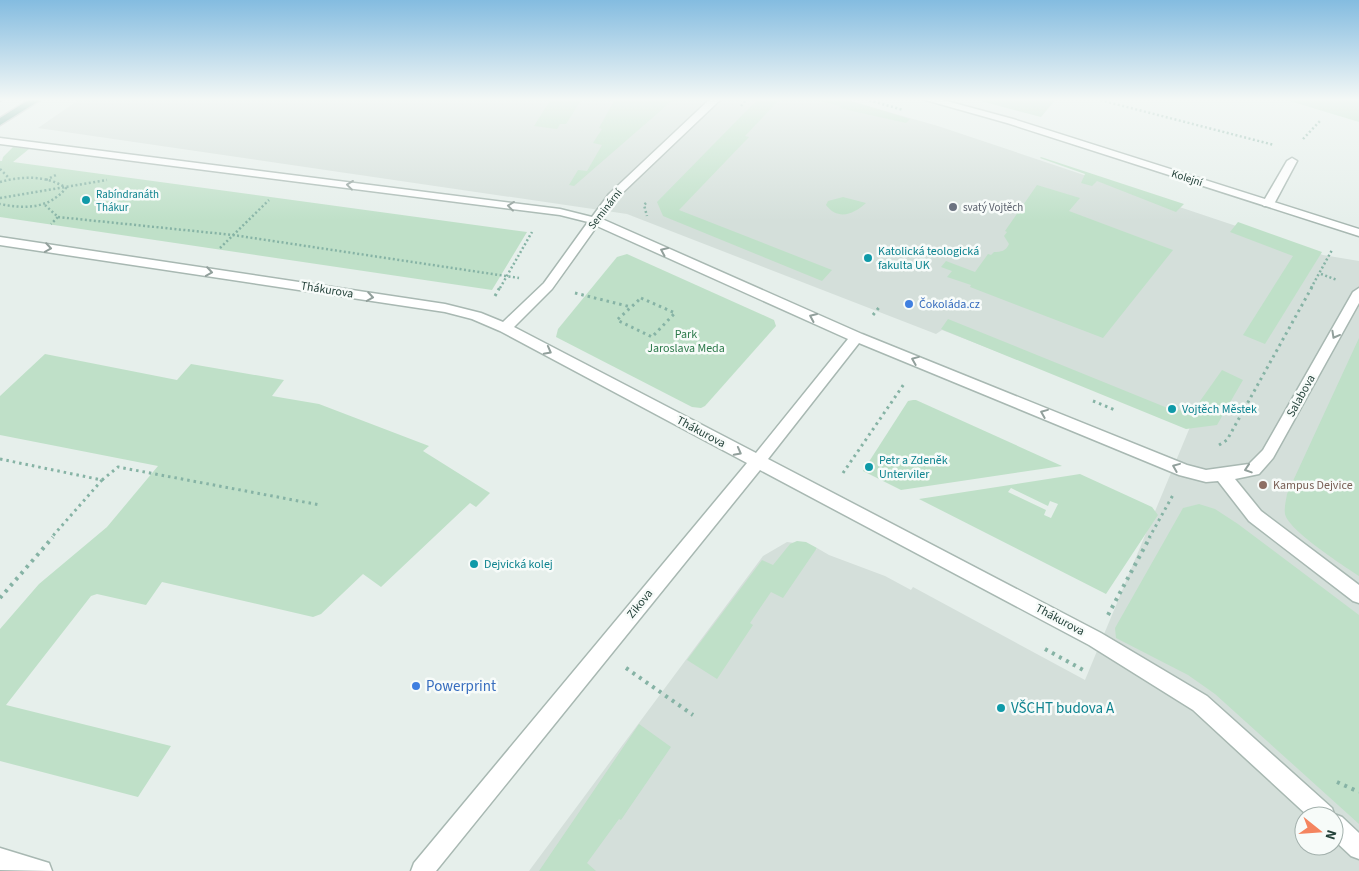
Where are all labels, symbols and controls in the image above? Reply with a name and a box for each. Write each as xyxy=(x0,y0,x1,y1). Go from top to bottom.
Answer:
street label: Kolejní xyxy=(1169,166,1205,190)
one-way arrow xyxy=(346,181,354,191)
street label: Seminární xyxy=(585,186,626,232)
place label: Rabíndranáth Thákur xyxy=(96,187,159,215)
marker: Rabíndranáth Thákur xyxy=(80,194,92,206)
place label: svatý Vojtěch xyxy=(963,200,1023,215)
one-way arrow xyxy=(507,201,515,212)
marker: svatý Vojtěch xyxy=(947,201,959,213)
one-way arrow xyxy=(45,242,53,253)
place label: Katolická teologická fakulta UK xyxy=(878,243,979,274)
one-way arrow xyxy=(660,247,669,257)
marker: Katolická teologická fakulta UK xyxy=(862,252,874,264)
one-way arrow xyxy=(205,267,213,277)
street label: Thákurova xyxy=(299,277,355,303)
one-way arrow xyxy=(366,291,374,302)
place label: Čokoláda.cz xyxy=(919,296,980,313)
marker: Čokoláda.cz xyxy=(903,298,915,310)
one-way arrow xyxy=(809,312,818,323)
park label: Park Jaroslava Meda xyxy=(647,326,725,357)
one-way arrow xyxy=(1331,329,1341,338)
one-way arrow xyxy=(543,345,552,355)
one-way arrow xyxy=(911,356,920,366)
street label: Salabova xyxy=(1282,372,1320,420)
place label: Vojtěch Městek xyxy=(1182,401,1257,418)
marker: Vojtěch Městek xyxy=(1166,403,1178,415)
one-way arrow xyxy=(1040,409,1049,420)
street label: Thákurova xyxy=(674,412,728,452)
one-way arrow xyxy=(733,446,742,456)
place label: Petr a Zdeněk Unterviler xyxy=(879,452,948,483)
marker: Petr a Zdeněk Unterviler xyxy=(863,461,875,473)
one-way arrow xyxy=(1172,463,1180,473)
one-way arrow xyxy=(1244,464,1253,474)
place label: Kampus Dejvice xyxy=(1273,477,1353,494)
marker: Kampus Dejvice xyxy=(1257,479,1269,491)
place label: Dejvická kolej xyxy=(484,556,553,573)
marker: Dejvická kolej xyxy=(468,558,480,570)
street label: Zikova xyxy=(623,586,657,622)
street label: Thákurova xyxy=(1033,600,1087,640)
place label: Powerprint xyxy=(426,676,496,697)
marker: Powerprint xyxy=(410,680,422,692)
place label: VŠCHT budova A xyxy=(1011,698,1115,719)
marker: VŠCHT budova A xyxy=(995,702,1007,714)
north arrow xyxy=(1294,806,1344,856)
text: N xyxy=(1320,827,1341,842)

